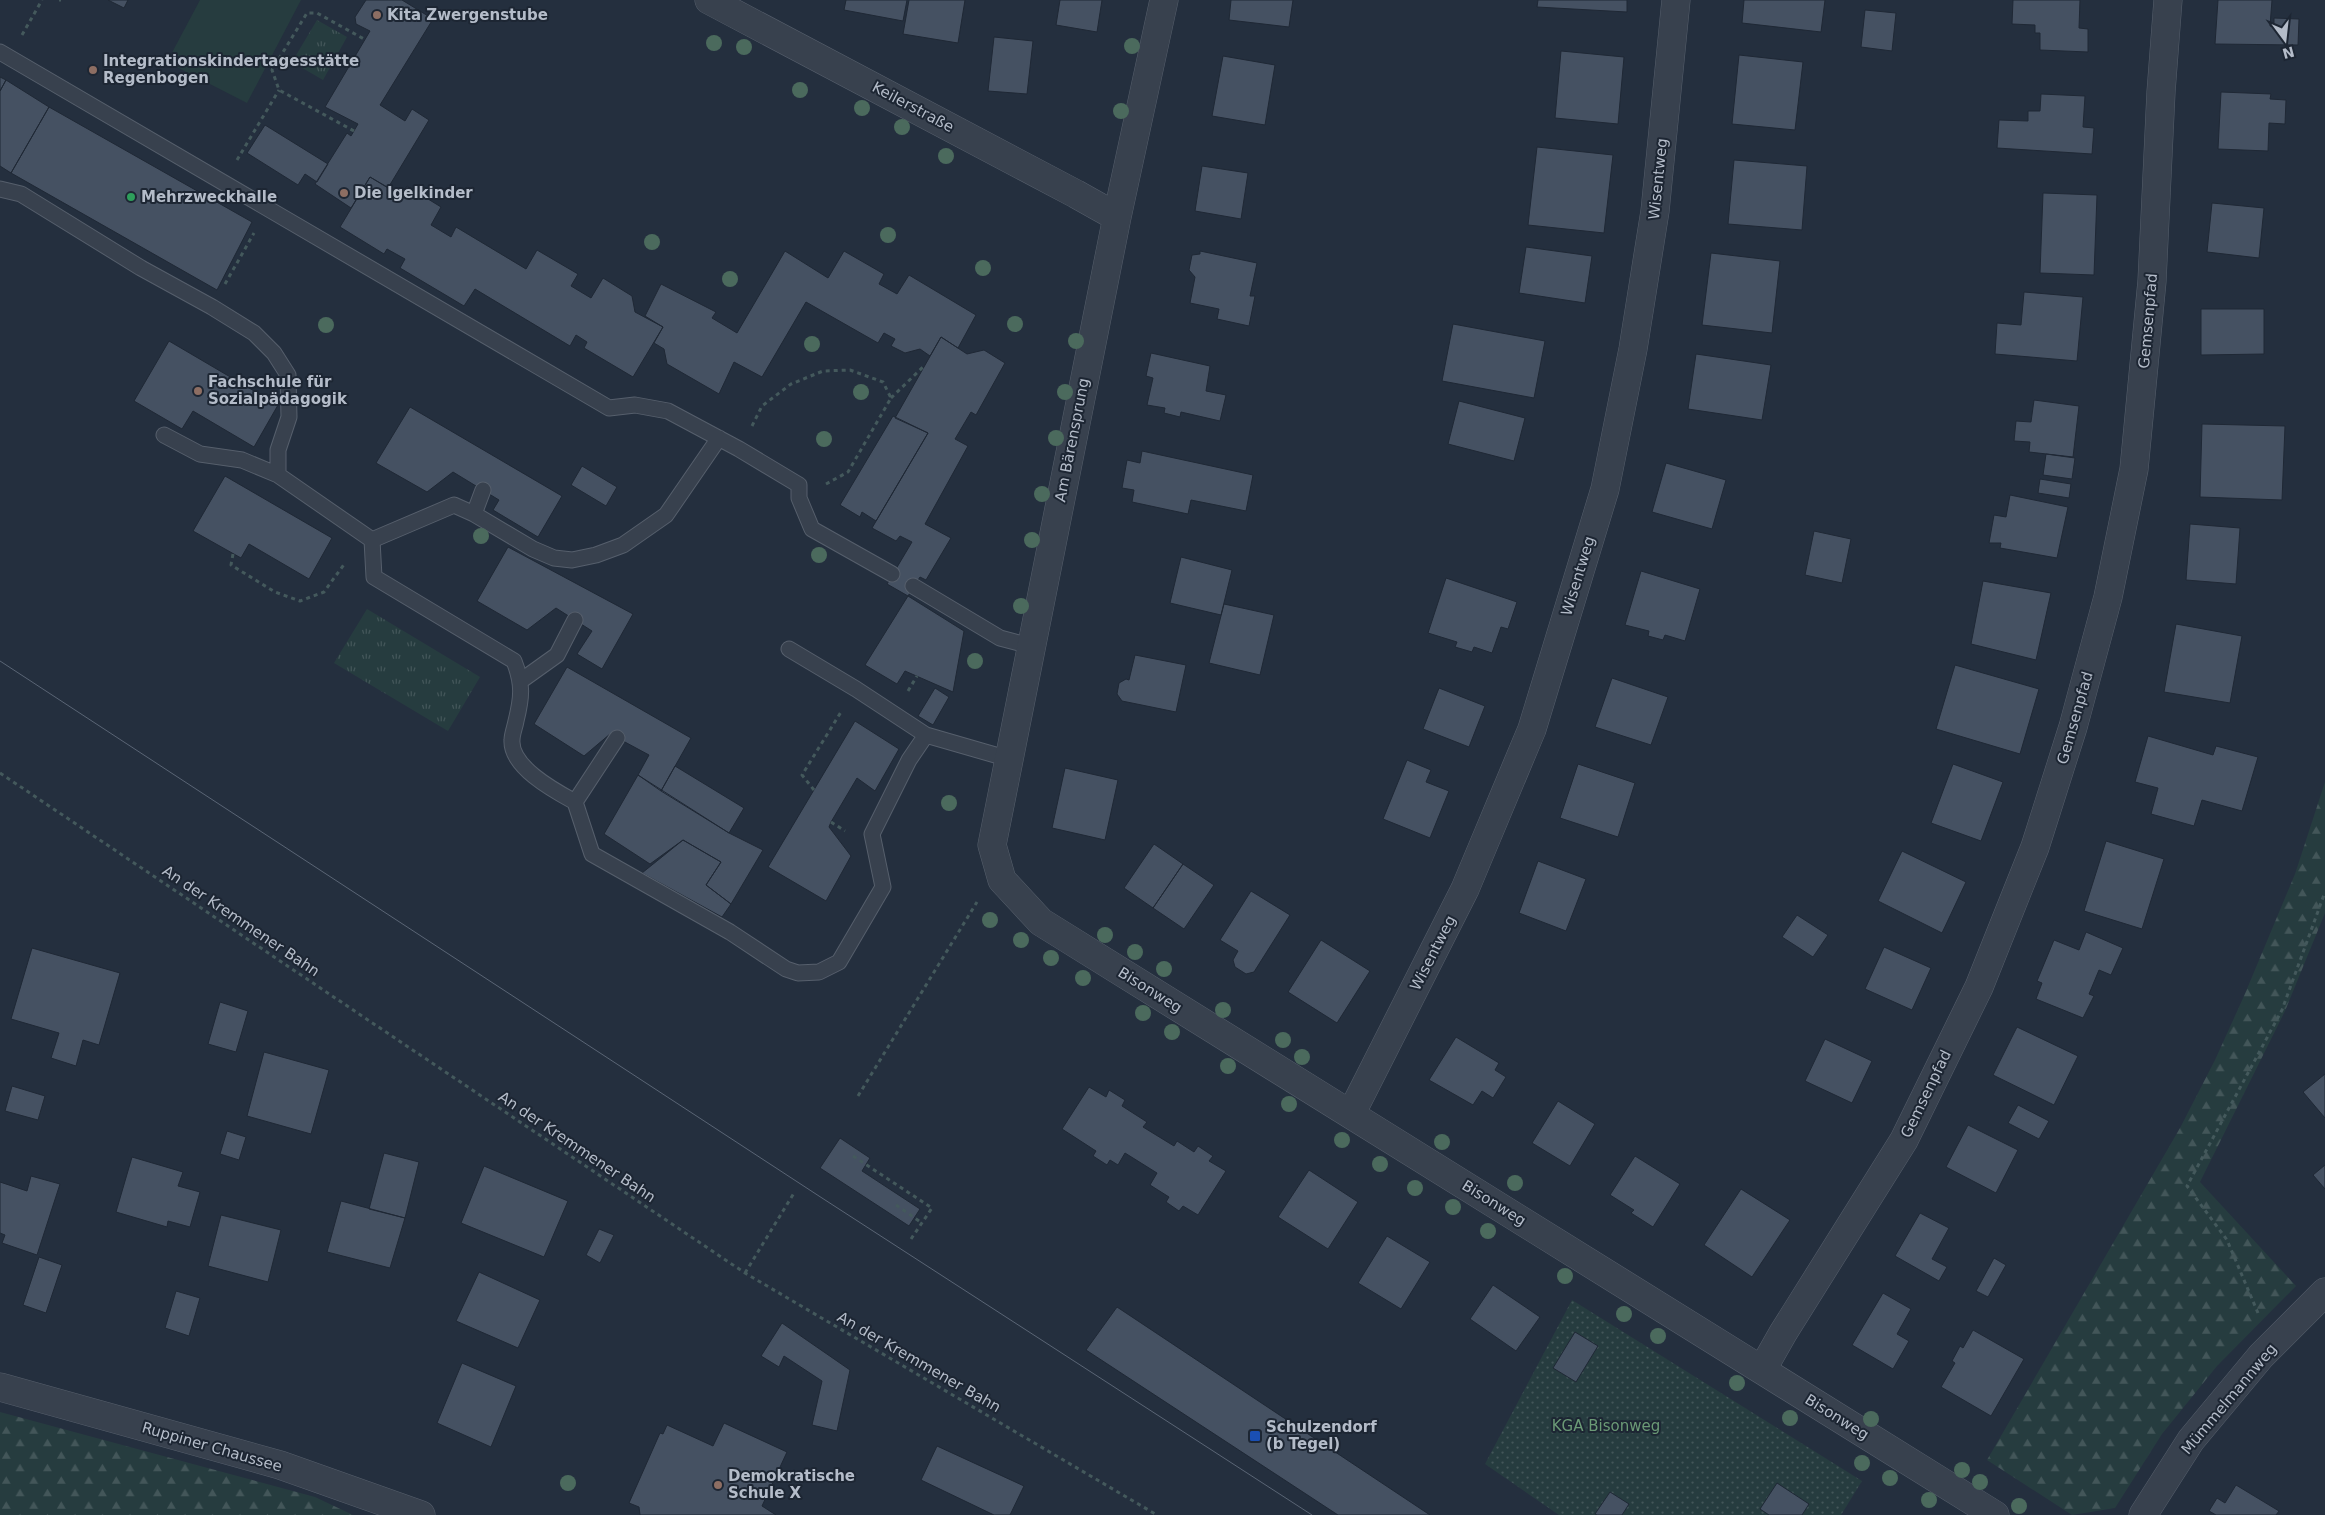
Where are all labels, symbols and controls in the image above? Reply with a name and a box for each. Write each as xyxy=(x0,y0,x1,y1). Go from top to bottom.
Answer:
place label: Kita Zwergenstube xyxy=(387,6,548,24)
marker: Kita Zwergenstube xyxy=(371,9,383,21)
north arrow xyxy=(2260,15,2310,65)
text: N xyxy=(2281,43,2296,62)
place label: Integrationskindertagesstätte Regenbogen xyxy=(103,52,359,87)
marker: Integrationskindertagesstätte Regenbogen xyxy=(87,64,99,76)
street label: Keilerstraße xyxy=(869,78,957,136)
street label: Wisentweg xyxy=(1645,137,1671,221)
place label: Die Igelkinder xyxy=(354,184,473,202)
marker: Die Igelkinder xyxy=(338,187,350,199)
place label: Mehrzweckhalle xyxy=(141,188,277,206)
marker: Mehrzweckhalle xyxy=(125,191,137,203)
street label: Gemsenpfad xyxy=(2135,273,2161,369)
place label: Fachschule für Sozialpädagogik xyxy=(208,373,348,408)
street label: Am Bärensprung xyxy=(1051,377,1093,503)
marker: Fachschule für Sozialpädagogik xyxy=(192,385,204,397)
street label: Wisentweg xyxy=(1557,534,1599,618)
street label: Gemsenpfad xyxy=(2053,670,2097,766)
street label: An der Kremmener Bahn xyxy=(159,862,323,980)
street label: Wisentweg xyxy=(1406,912,1460,994)
street label: Bisonweg xyxy=(1115,963,1185,1017)
street label: Gemsenpfad xyxy=(1897,1047,1955,1141)
street label: An der Kremmener Bahn xyxy=(495,1088,659,1206)
street label: Bisonweg xyxy=(1459,1176,1529,1230)
street label: An der Kremmener Bahn xyxy=(834,1308,1004,1416)
street label: Mümmelmannweg xyxy=(2177,1340,2281,1458)
street label: Bisonweg xyxy=(1802,1390,1872,1444)
park label: KGA Bisonweg xyxy=(1552,1417,1660,1435)
street label: Ruppiner Chaussee xyxy=(140,1418,284,1476)
place label: Schulzendorf (b Tegel) xyxy=(1266,1418,1377,1453)
marker: Schulzendorf (b Tegel) xyxy=(1248,1429,1262,1443)
place label: Demokratische Schule X xyxy=(728,1467,855,1502)
marker: Demokratische Schule X xyxy=(712,1479,724,1491)

